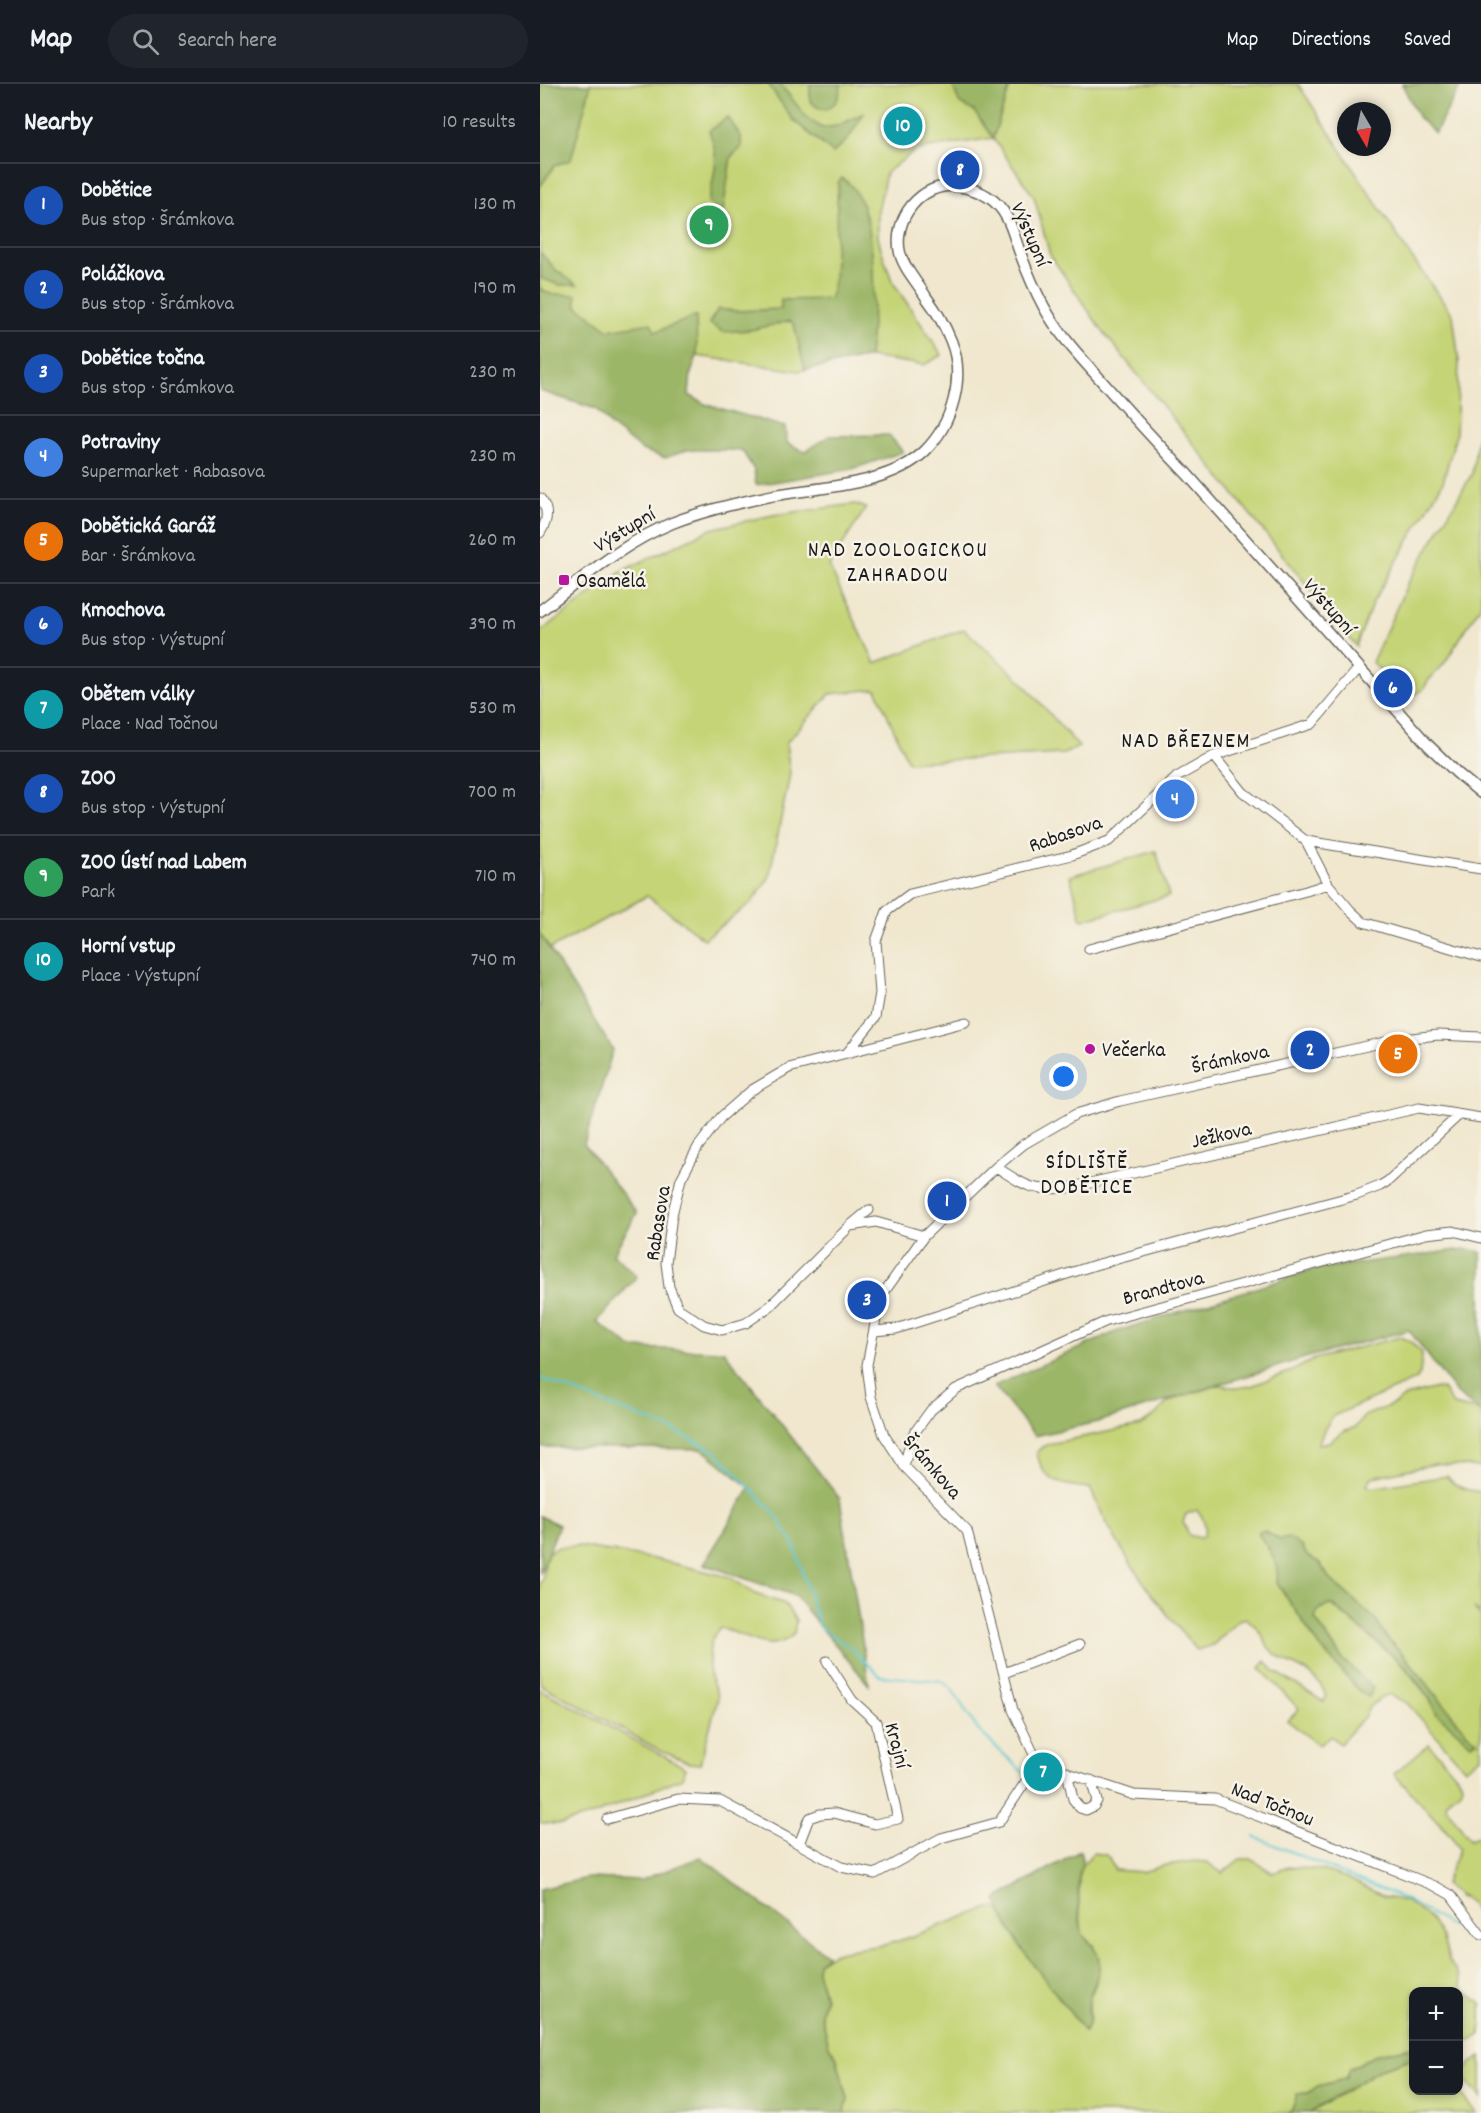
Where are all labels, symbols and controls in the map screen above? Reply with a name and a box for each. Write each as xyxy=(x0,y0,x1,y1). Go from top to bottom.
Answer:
search box xyxy=(108,14,528,68)
text: Map xyxy=(30,21,72,61)
icon: search xyxy=(129,25,162,58)
text: Search here xyxy=(177,26,277,57)
text: Map xyxy=(1227,26,1258,56)
text: Directions xyxy=(1291,26,1371,56)
text: Saved xyxy=(1404,26,1451,56)
north arrow xyxy=(1337,102,1391,156)
pin: 10 xyxy=(884,104,922,148)
text: Nearby xyxy=(24,105,92,142)
text: 10 results xyxy=(442,109,516,137)
pin: 8 xyxy=(940,148,980,193)
text: Dobětice xyxy=(81,176,152,207)
text: 1 xyxy=(41,191,46,219)
text: 130 m xyxy=(474,191,516,219)
street label: Výstupní xyxy=(1001,198,1057,274)
pin: 9 xyxy=(690,202,728,248)
text: Bus stop · Šrámkova xyxy=(81,207,234,235)
text: Poláčkova xyxy=(81,260,164,291)
text: 2 xyxy=(39,275,48,303)
text: 190 m xyxy=(473,275,516,303)
text: Bus stop · Šrámkova xyxy=(81,291,234,319)
text: Dobětice točna xyxy=(81,344,204,375)
text: 3 xyxy=(39,359,48,387)
text: 230 m xyxy=(469,359,516,387)
text: Bus stop · Šrámkova xyxy=(81,375,234,403)
text: Potraviny xyxy=(81,428,160,459)
text: 4 xyxy=(39,443,48,471)
text: 230 m xyxy=(469,443,516,471)
text: Supermarket · Rabasova xyxy=(81,459,265,487)
street label: Výstupní xyxy=(589,500,664,562)
text: Dobětická Garáž xyxy=(81,512,215,543)
text: 5 xyxy=(39,527,48,555)
text: 260 m xyxy=(468,527,516,555)
district label: NAD ZOOLOGICKOU ZAHRADOU xyxy=(808,536,988,592)
text: Bar · Šrámkova xyxy=(81,543,195,571)
place label: Osamělá xyxy=(576,568,646,598)
marker: Osamělá xyxy=(557,573,571,587)
street label: Výstupní xyxy=(1294,573,1363,645)
text: Kmochova xyxy=(81,596,164,627)
text: 6 xyxy=(39,611,48,639)
text: 390 m xyxy=(469,611,516,639)
text: Bus stop · Výstupní xyxy=(81,627,224,655)
pin: 6 xyxy=(1374,666,1412,710)
text: Obětem války xyxy=(81,680,194,711)
text: 7 xyxy=(40,695,47,723)
text: 530 m xyxy=(469,695,516,723)
text: Place · Nad Točnou xyxy=(81,711,218,739)
district label: NAD BŘEZNEM xyxy=(1121,727,1251,758)
text: ZOO xyxy=(81,764,116,795)
pin: 4 xyxy=(1156,776,1194,822)
text: 8 xyxy=(39,779,48,807)
text: 700 m xyxy=(468,779,516,807)
text: Bus stop · Výstupní xyxy=(81,795,224,823)
street label: Rabasova xyxy=(1025,809,1108,862)
text: ZOO Ústí nad Labem xyxy=(81,848,247,879)
text: 9 xyxy=(39,863,48,891)
text: 710 m xyxy=(475,863,516,891)
text: Park xyxy=(81,879,115,907)
text: Horní vstup xyxy=(81,932,176,963)
text: 10 xyxy=(36,947,51,975)
text: 740 m xyxy=(471,947,516,975)
text: Place · Výstupní xyxy=(81,963,199,991)
pin: 2 xyxy=(1290,1028,1330,1072)
pin: 5 xyxy=(1378,1032,1418,1076)
place label: Večerka xyxy=(1102,1037,1166,1067)
street label: Šrámkova xyxy=(1189,1038,1273,1084)
marker: Večerka xyxy=(1083,1042,1097,1056)
your location xyxy=(1049,1062,1078,1091)
street label: Ježkova xyxy=(1189,1115,1256,1158)
district label: SÍDLIŠTĚ DOBĚTICE xyxy=(1041,1148,1133,1204)
pin: 1 xyxy=(928,1178,966,1224)
street label: Rabasova xyxy=(639,1183,681,1263)
street label: Brandtova xyxy=(1120,1264,1209,1315)
pin: 3 xyxy=(848,1278,886,1322)
street label: Šrámkova xyxy=(894,1429,968,1508)
street label: Krajní xyxy=(875,1719,916,1774)
pin: 7 xyxy=(1024,1750,1062,1794)
street label: Nad Točnou xyxy=(1226,1776,1318,1836)
map controls xyxy=(1409,1987,1463,2095)
button: + xyxy=(1409,1987,1463,2041)
button: − xyxy=(1409,2041,1463,2095)

